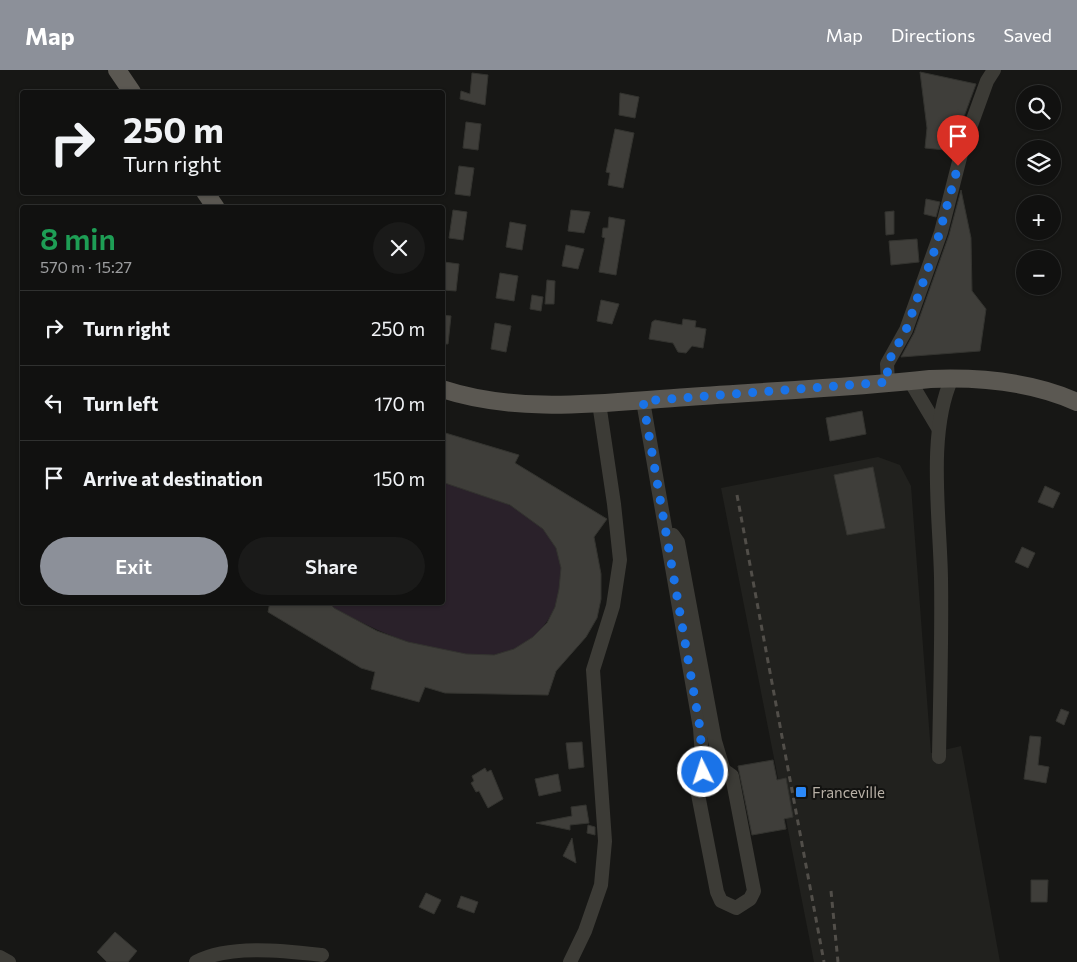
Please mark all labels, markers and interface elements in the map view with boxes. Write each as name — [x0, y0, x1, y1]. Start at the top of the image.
text: Map — [25, 21, 75, 50]
text: Map — [826, 24, 863, 46]
text: Directions — [891, 24, 975, 46]
text: Saved — [1003, 24, 1052, 46]
map controls — [1016, 85, 1061, 295]
button: search — [1016, 85, 1061, 130]
text: 250 m — [123, 107, 224, 150]
icon: right — [40, 110, 105, 175]
pin — [937, 115, 979, 166]
icon: arrive — [944, 122, 972, 150]
button: layers — [1016, 140, 1061, 185]
text: Turn right — [123, 150, 221, 177]
button: + — [1016, 195, 1061, 240]
text: 8 min — [40, 219, 116, 256]
button: close — [373, 222, 425, 274]
button: − — [1016, 250, 1061, 295]
text: 570 m · 15:27 — [40, 257, 132, 276]
icon: right — [40, 314, 68, 342]
text: Turn right — [83, 317, 170, 340]
text: 250 m — [371, 317, 425, 340]
icon: left — [40, 389, 68, 417]
text: Turn left — [83, 392, 158, 415]
text: 170 m — [374, 392, 425, 415]
icon: arrive — [40, 464, 68, 492]
text: Arrive at destination — [83, 467, 263, 490]
text: 150 m — [373, 467, 425, 490]
button: Exit — [40, 537, 228, 595]
button: Share — [238, 537, 425, 595]
position arrow — [676, 745, 728, 797]
place label: Franceville — [812, 783, 885, 801]
marker: Franceville — [794, 785, 808, 799]

